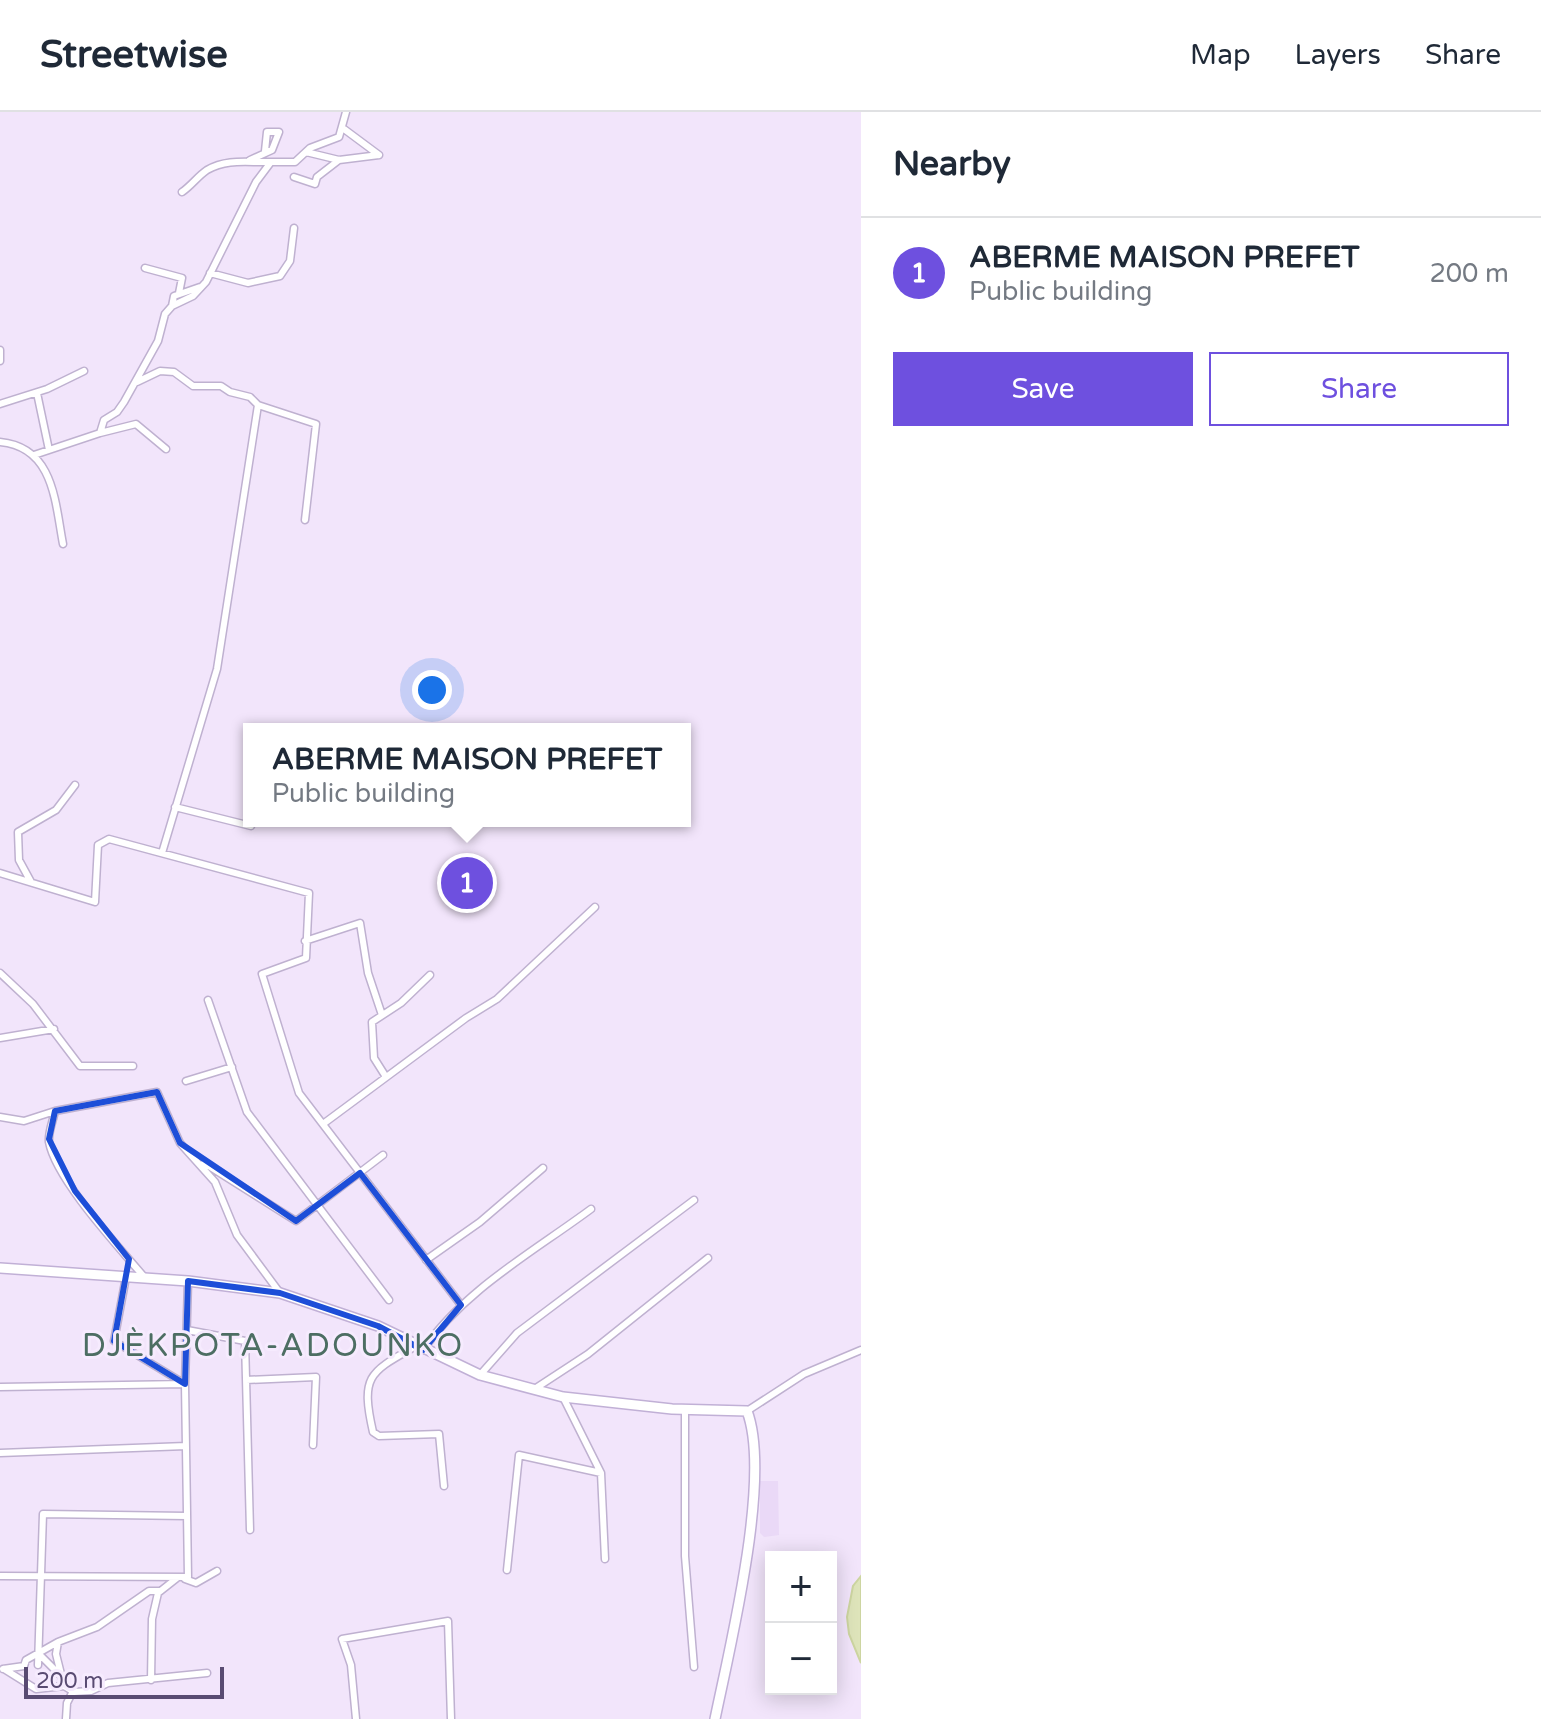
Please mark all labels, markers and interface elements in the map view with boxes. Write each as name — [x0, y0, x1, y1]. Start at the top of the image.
text: Streetwise — [40, 32, 228, 78]
text: Map — [1190, 38, 1251, 72]
text: Layers — [1295, 38, 1381, 72]
text: Share — [1425, 38, 1501, 72]
text: Nearby — [893, 144, 1011, 185]
text: ABERME MAISON PREFET — [969, 239, 1360, 276]
text: 1 — [911, 258, 927, 289]
text: 200 m — [1429, 258, 1509, 289]
text: Public building — [969, 276, 1152, 307]
button: Save — [893, 352, 1193, 426]
button: Share — [1209, 352, 1509, 426]
your location — [412, 670, 452, 710]
popup — [243, 723, 691, 827]
text: ABERME MAISON PREFET — [272, 741, 662, 778]
text: Public building — [272, 778, 455, 809]
pin: 1 — [441, 853, 493, 913]
district label: DJÈKPOTA-ADOUNKO — [82, 1327, 464, 1365]
map controls — [765, 1551, 837, 1695]
button: + — [765, 1551, 837, 1623]
button: − — [765, 1623, 837, 1695]
scale bar — [24, 1663, 224, 1699]
text: 200 m — [36, 1668, 103, 1694]

